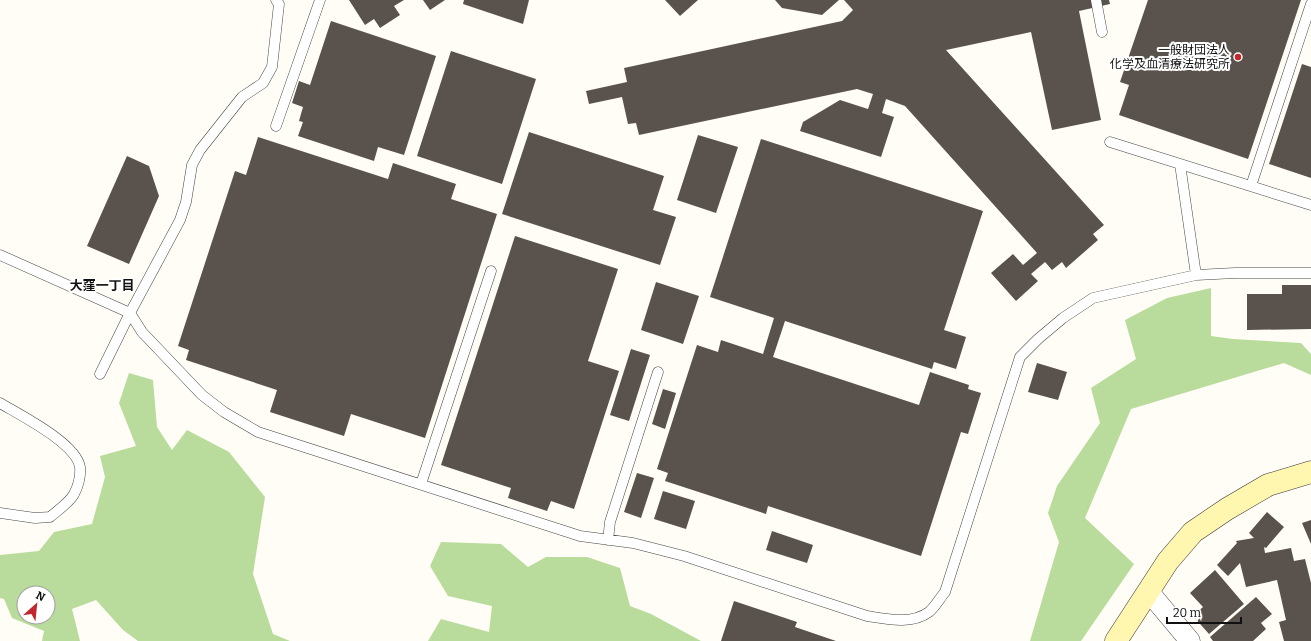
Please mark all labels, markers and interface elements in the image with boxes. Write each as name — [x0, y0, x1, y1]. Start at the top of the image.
place label: 一般財団法人 化学及血清療法研究所 — [1110, 43, 1230, 71]
marker: 一般財団法人 化学及血清療法研究所 — [1233, 52, 1243, 62]
district label: 大窪一丁目 — [69, 278, 135, 293]
north arrow — [16, 585, 56, 625]
text: N — [34, 589, 47, 604]
scale bar — [1167, 599, 1241, 625]
text: 20 m — [1173, 606, 1202, 620]

